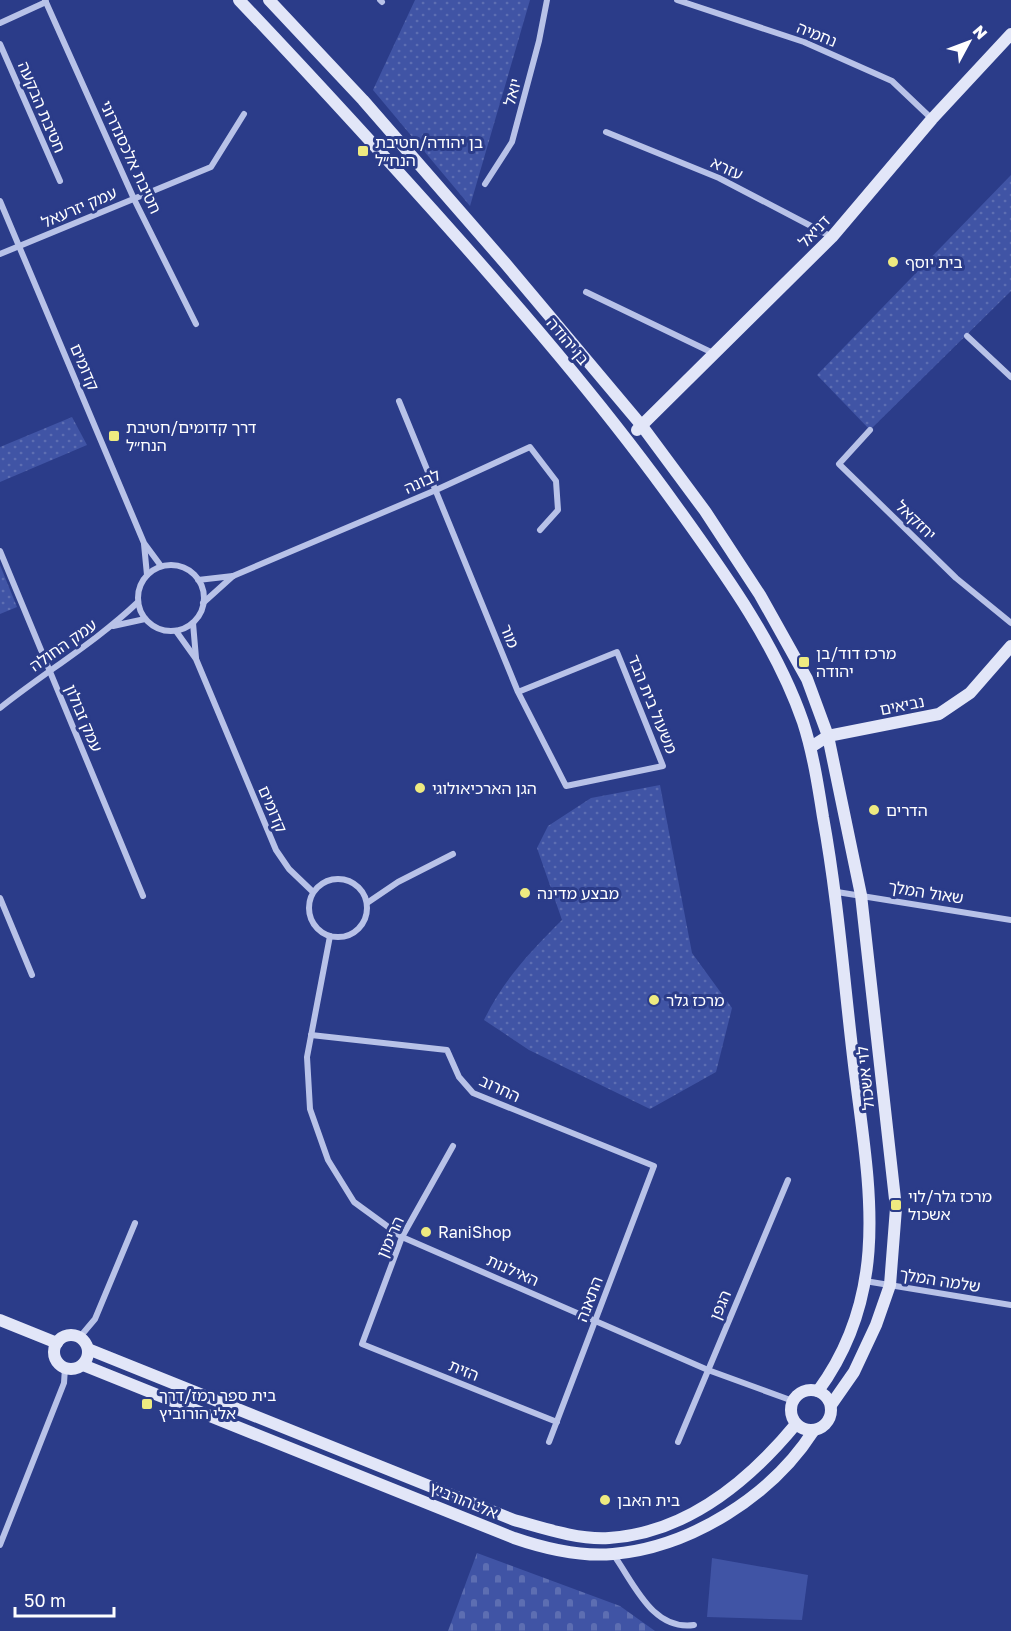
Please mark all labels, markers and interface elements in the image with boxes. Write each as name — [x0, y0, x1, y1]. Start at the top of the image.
north arrow — [939, 12, 999, 72]
street label: נחמיה — [794, 17, 840, 51]
text: N — [969, 21, 992, 43]
street label: חטיבת הבקעה — [14, 58, 70, 156]
street label: יואל — [499, 76, 525, 108]
street label: חטיבת אלכסנדרוני — [96, 97, 166, 217]
place label: בן יהודה/חטיבת הנח״ל — [375, 132, 483, 170]
marker: בן יהודה/חטיבת הנח״ל — [356, 144, 370, 158]
street label: עזרא — [708, 152, 746, 184]
street label: עמק יזרעאל — [38, 182, 120, 232]
street label: דניאל — [794, 210, 834, 251]
place label: בית יוסף — [905, 252, 963, 272]
marker: בית יוסף — [886, 255, 900, 269]
street label: בן יהודה — [542, 313, 594, 369]
street label: קדומים — [66, 340, 104, 394]
place label: דרך קדומים/חטיבת הנח״ל — [126, 417, 257, 455]
marker: דרך קדומים/חטיבת הנח״ל — [107, 429, 121, 443]
street label: לבונה — [401, 464, 443, 498]
street label: יחזקאל — [891, 496, 941, 544]
street label: עמק החולה — [25, 614, 101, 676]
street label: מור — [496, 621, 524, 651]
place label: מרכז דוד/בן יהודה — [816, 643, 896, 681]
street label: משעול בית הבד — [624, 652, 682, 756]
marker: מרכז דוד/בן יהודה — [797, 655, 811, 669]
street label: עמק זבולון — [61, 681, 107, 755]
street label: נביאים — [878, 691, 926, 719]
place label: הגן הארכיאולוגי — [432, 778, 537, 798]
marker: הגן הארכיאולוגי — [413, 781, 427, 795]
street label: קדומים — [254, 782, 292, 836]
place label: הדרים — [886, 800, 928, 820]
marker: הדרים — [867, 803, 881, 817]
street label: שאול המלך — [887, 876, 965, 908]
place label: מבצע מדינה — [537, 883, 619, 903]
marker: מבצע מדינה — [518, 886, 532, 900]
place label: מרכז גלר — [666, 990, 725, 1010]
marker: מרכז גלר — [647, 993, 661, 1007]
street label: לוי אשכול — [852, 1045, 878, 1111]
street label: החרוב — [476, 1070, 524, 1106]
place label: מרכז גלר/לוי אשכול — [908, 1186, 992, 1224]
marker: מרכז גלר/לוי אשכול — [889, 1198, 903, 1212]
street label: הרימון — [372, 1213, 408, 1261]
place label: RaniShop — [438, 1222, 512, 1242]
marker: RaniShop — [419, 1225, 433, 1239]
street label: האילנות — [484, 1250, 542, 1290]
street label: שלמה המלך — [898, 1264, 982, 1296]
street label: התאנה — [571, 1273, 607, 1325]
street label: הגפן — [705, 1287, 735, 1323]
street label: הזית — [446, 1355, 482, 1385]
place label: בית ספר רמז/דרך אלי הורוביץ — [159, 1385, 276, 1423]
marker: בית ספר רמז/דרך אלי הורוביץ — [140, 1397, 154, 1411]
street label: אלי הורביץ — [427, 1477, 501, 1523]
place label: בית האבן — [617, 1490, 680, 1510]
marker: בית האבן — [598, 1493, 612, 1507]
scale bar — [15, 1580, 114, 1618]
text: 50 m — [24, 1589, 66, 1611]

